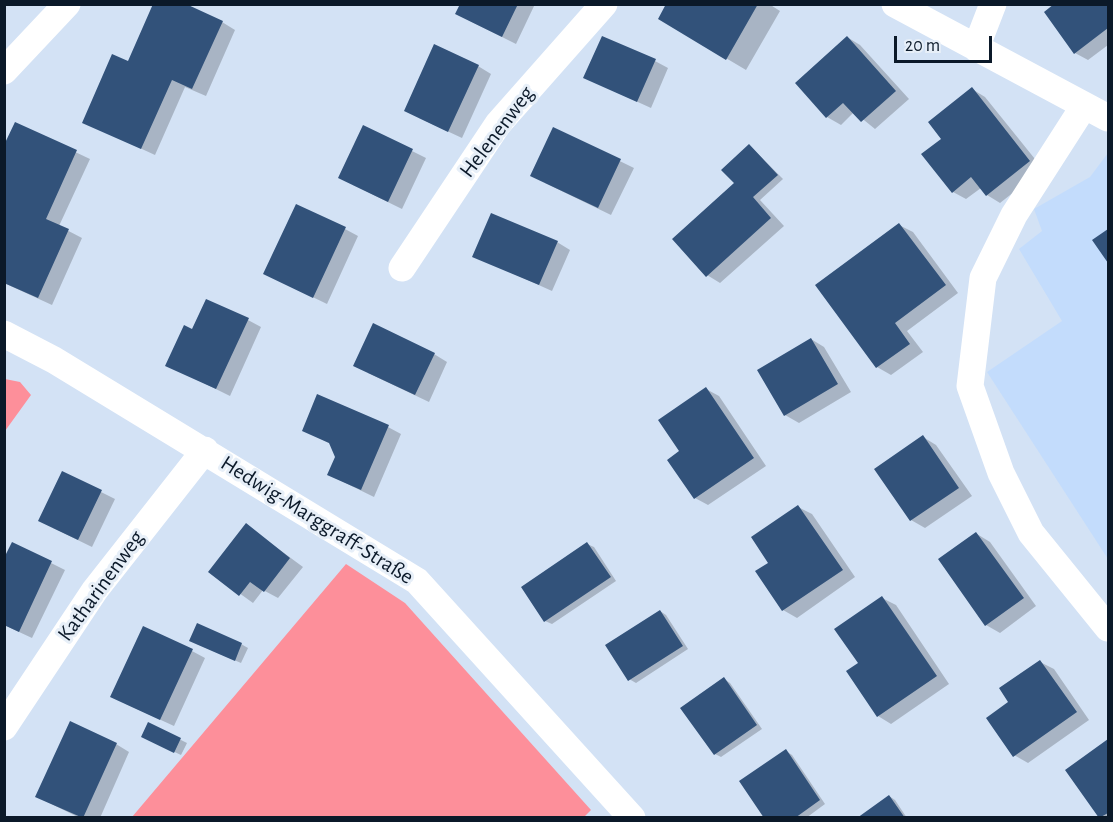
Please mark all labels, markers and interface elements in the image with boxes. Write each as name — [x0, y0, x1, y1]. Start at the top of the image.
scale bar — [897, 24, 994, 62]
text: 20 m — [905, 37, 940, 55]
street label: Helenenweg — [454, 81, 540, 183]
street label: Hedwig-Marggraff-Straße — [216, 450, 418, 590]
street label: Katharinenweg — [52, 525, 150, 647]

